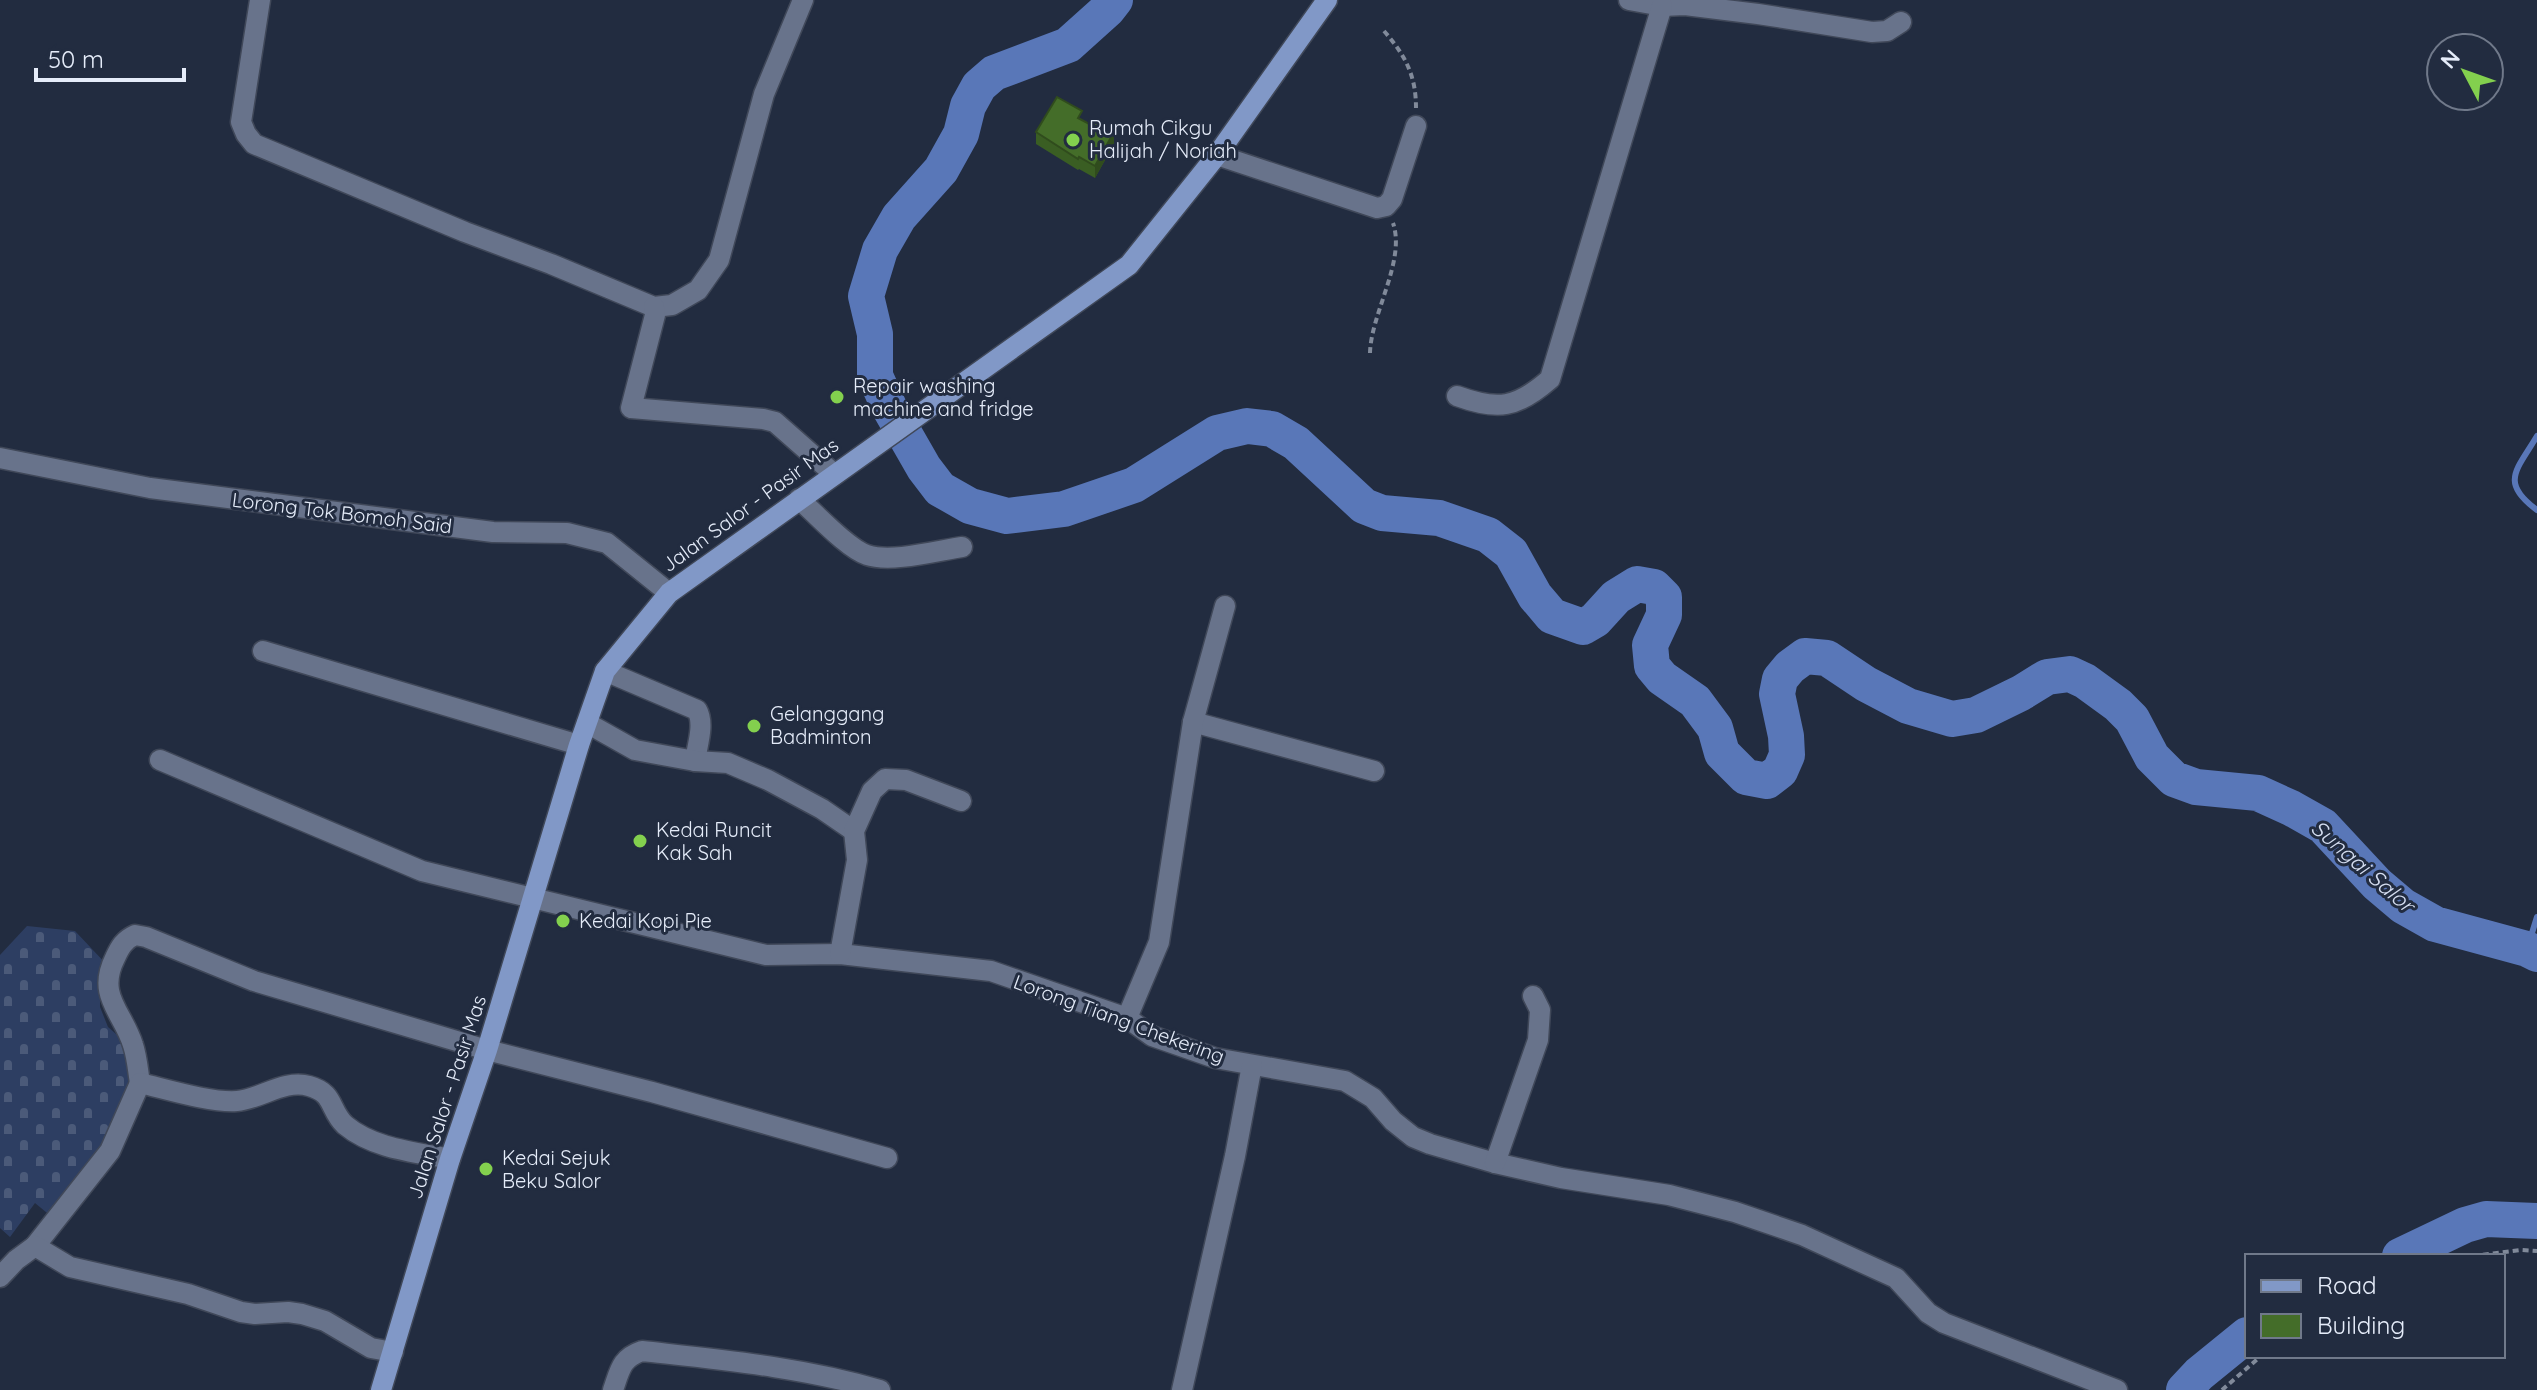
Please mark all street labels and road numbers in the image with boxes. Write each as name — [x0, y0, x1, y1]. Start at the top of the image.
street label: Jalan Salor - Pasir Mas — [656, 432, 843, 577]
street label: Lorong Tok Bomoh Said — [231, 487, 453, 538]
street label: Lorong Tiang Chekering — [1010, 969, 1228, 1068]
street label: Jalan Salor - Pasir Mas — [402, 992, 491, 1202]

